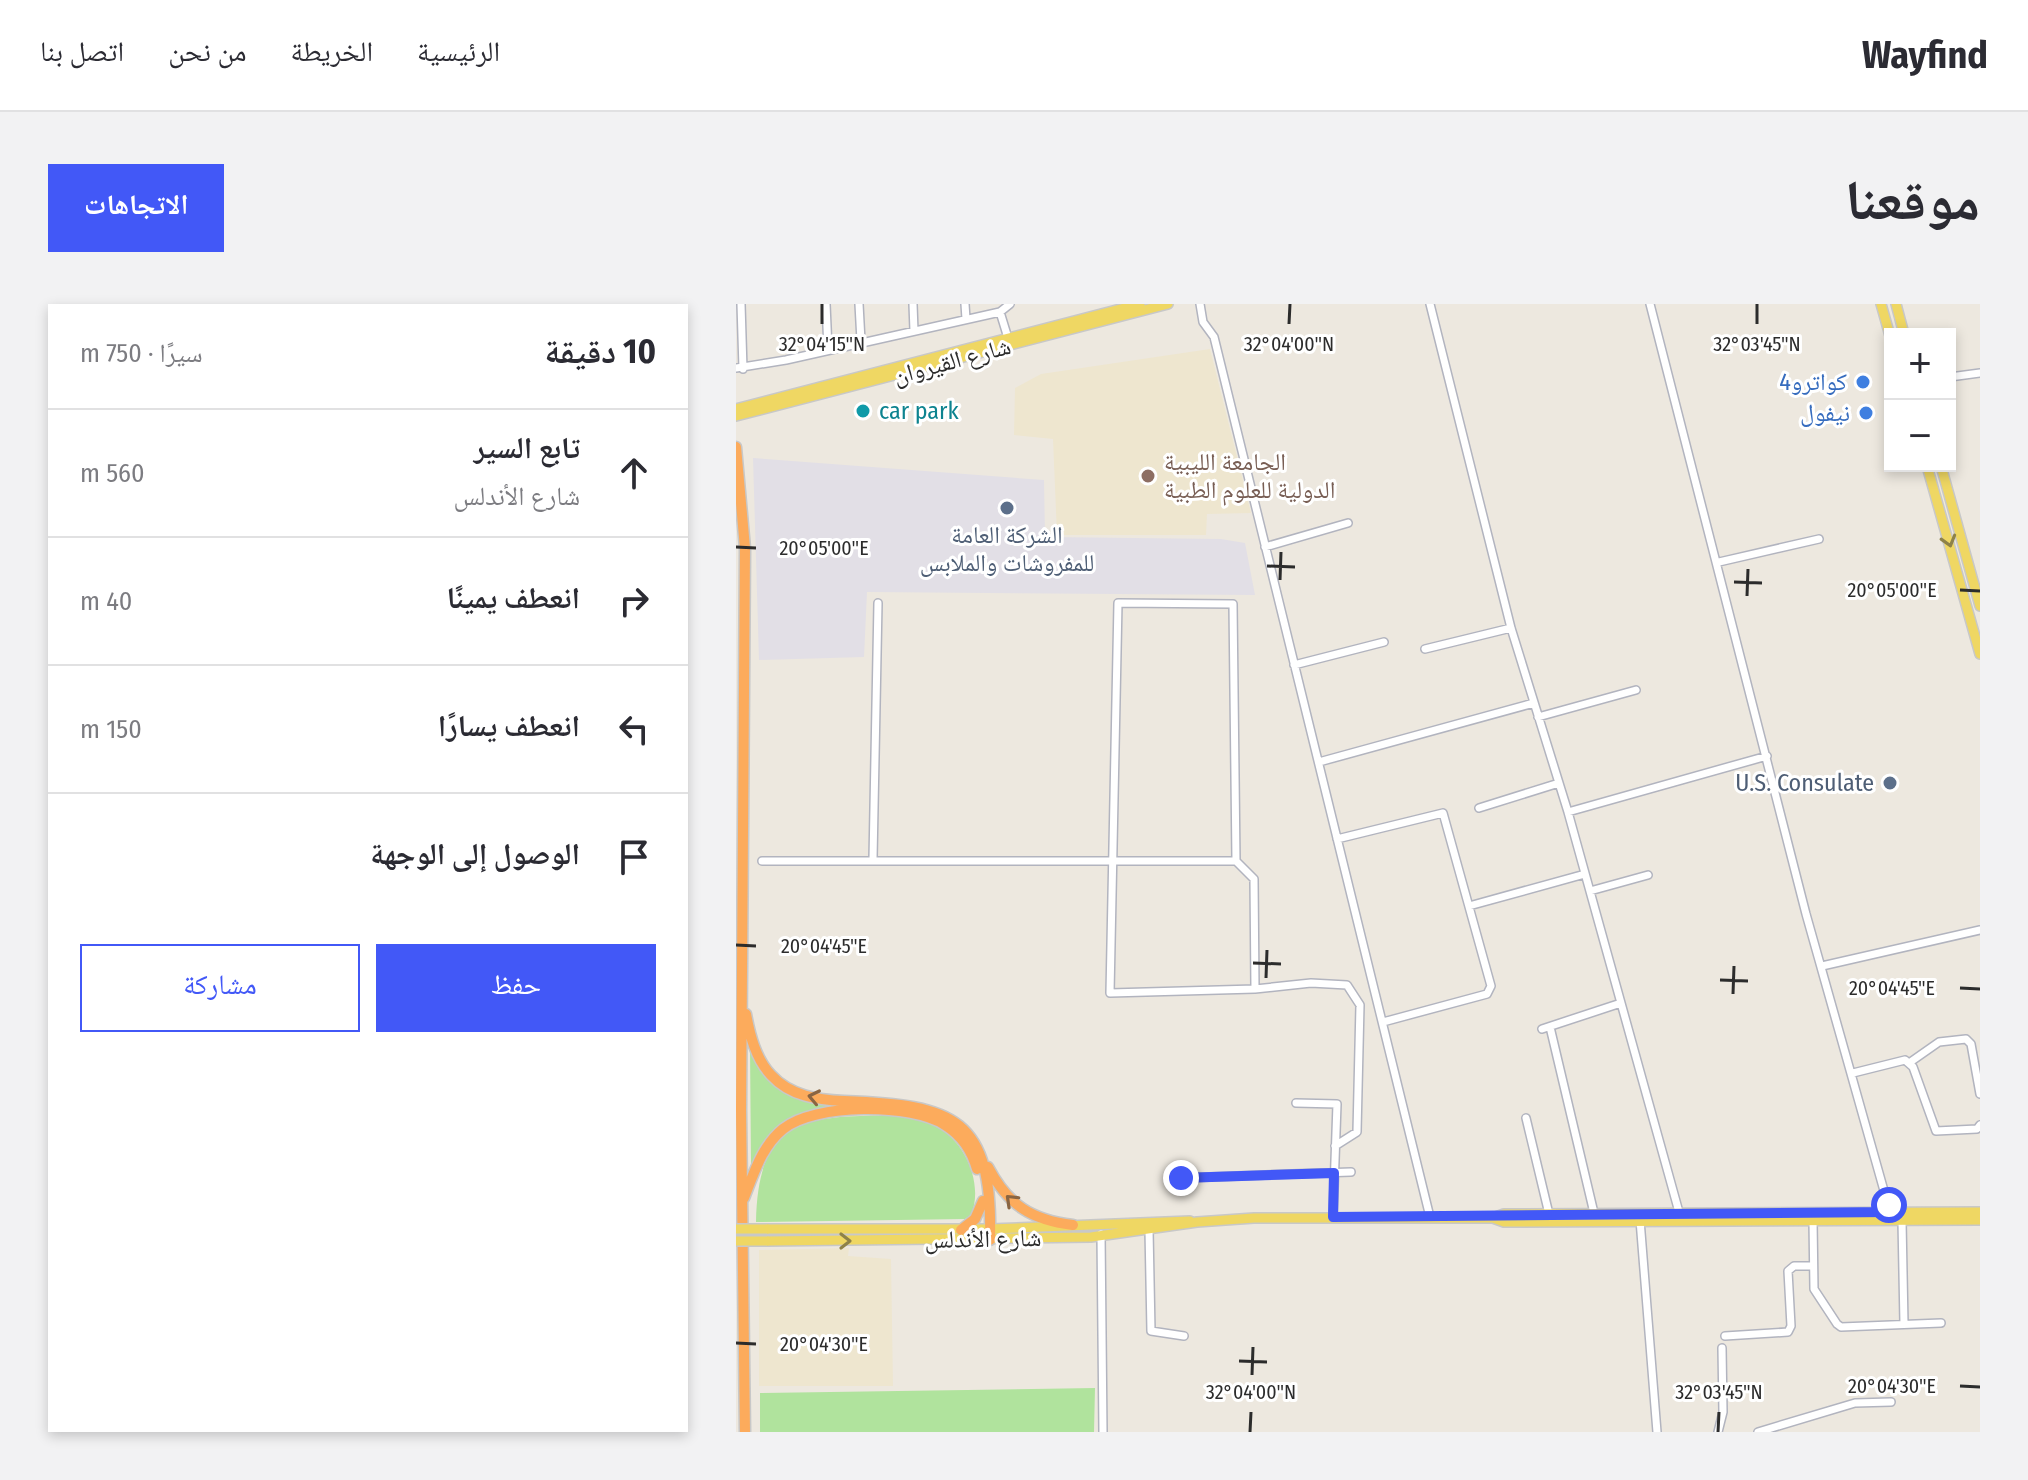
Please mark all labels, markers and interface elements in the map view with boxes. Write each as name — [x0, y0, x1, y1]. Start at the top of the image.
text: Wayfind — [1862, 32, 1988, 78]
text: اتصل بنا — [40, 35, 124, 68]
text: من نحن — [168, 35, 247, 68]
text: الخريطة — [291, 35, 373, 68]
text: الرئيسية — [417, 35, 500, 68]
button: الاتجاهات — [48, 164, 224, 252]
text: موقعنا — [1845, 168, 1980, 235]
map controls — [1884, 328, 1956, 472]
button: + — [1884, 328, 1956, 400]
text: 10 دقيقة — [545, 331, 656, 372]
text: 32°04'15"N — [779, 332, 865, 356]
street label: شارع القيروان — [890, 332, 1014, 391]
text: 32°04'00"N — [1244, 332, 1334, 356]
text: 32°03'45"N — [1713, 332, 1801, 356]
text: سيرًا · 750 m — [80, 338, 203, 369]
place label: كواترو4 — [1779, 368, 1847, 396]
marker: كواترو4 — [1854, 373, 1872, 391]
place label: car park — [879, 397, 959, 425]
place label: نيفول — [1800, 399, 1850, 427]
button: − — [1884, 400, 1956, 472]
marker: car park — [854, 402, 872, 420]
marker: نيفول — [1857, 404, 1875, 422]
text: تابع السير — [474, 430, 580, 466]
place label: الجامعة الليبية الدولية للعلوم الطبية — [1164, 448, 1335, 506]
icon: ahead — [612, 451, 656, 495]
text: 560 m — [80, 458, 145, 489]
marker: الجامعة الليبية الدولية للعلوم الطبية — [1139, 467, 1157, 485]
text: شارع الأندلس — [453, 481, 580, 512]
marker: الشركة العامة للمفروشات والملابس — [998, 499, 1016, 517]
place label: الشركة العامة للمفروشات والملابس — [920, 521, 1094, 577]
one-way arrow — [1940, 533, 1956, 547]
text: 20°05'00"E — [779, 536, 869, 560]
text: 20°05'00"E — [1847, 578, 1937, 602]
icon: right — [612, 579, 656, 623]
text: انعطف يمينًا — [447, 580, 580, 616]
text: 40 m — [80, 586, 132, 617]
icon: left — [612, 707, 656, 751]
text: انعطف يسارًا — [438, 708, 580, 744]
text: 150 m — [80, 714, 142, 745]
place label: U.S. Consulate — [1735, 769, 1874, 797]
marker: U.S. Consulate — [1881, 774, 1899, 792]
icon: arrive — [612, 835, 656, 879]
text: الوصول إلى الوجهة — [370, 836, 580, 872]
text: 20°04'45"E — [781, 934, 867, 958]
button: مشاركة — [80, 944, 360, 1032]
button: حفظ — [376, 944, 656, 1032]
text: 20°04'45"E — [1849, 976, 1935, 1000]
one-way arrow — [807, 1089, 821, 1106]
route end — [1163, 1160, 1199, 1196]
route start — [1871, 1187, 1907, 1223]
one-way arrow — [1006, 1195, 1020, 1210]
street label: شارع الأندلس — [924, 1224, 1042, 1255]
one-way arrow — [839, 1232, 852, 1250]
text: 20°04'30"E — [780, 1332, 868, 1356]
text: 20°04'30"E — [1848, 1374, 1936, 1398]
text: 32°04'00"N — [1206, 1380, 1296, 1404]
text: 32°03'45"N — [1675, 1380, 1763, 1404]

